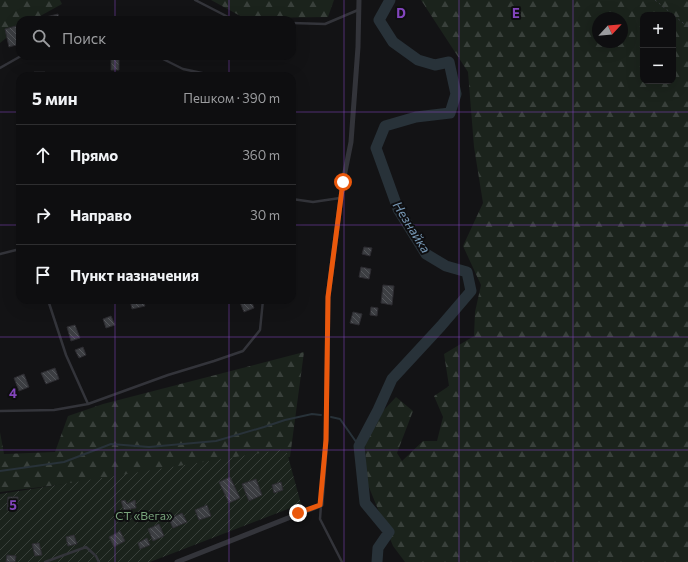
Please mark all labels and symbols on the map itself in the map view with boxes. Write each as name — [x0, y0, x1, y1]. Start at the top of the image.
text: D — [396, 5, 406, 21]
text: E — [512, 5, 520, 21]
north arrow — [592, 12, 628, 48]
route start — [334, 173, 352, 191]
water label: Незнайка — [390, 198, 434, 256]
text: 4 — [9, 385, 17, 401]
text: 5 — [9, 497, 17, 513]
route end — [289, 504, 307, 522]
park label: СТ «Вега» — [115, 508, 173, 522]

